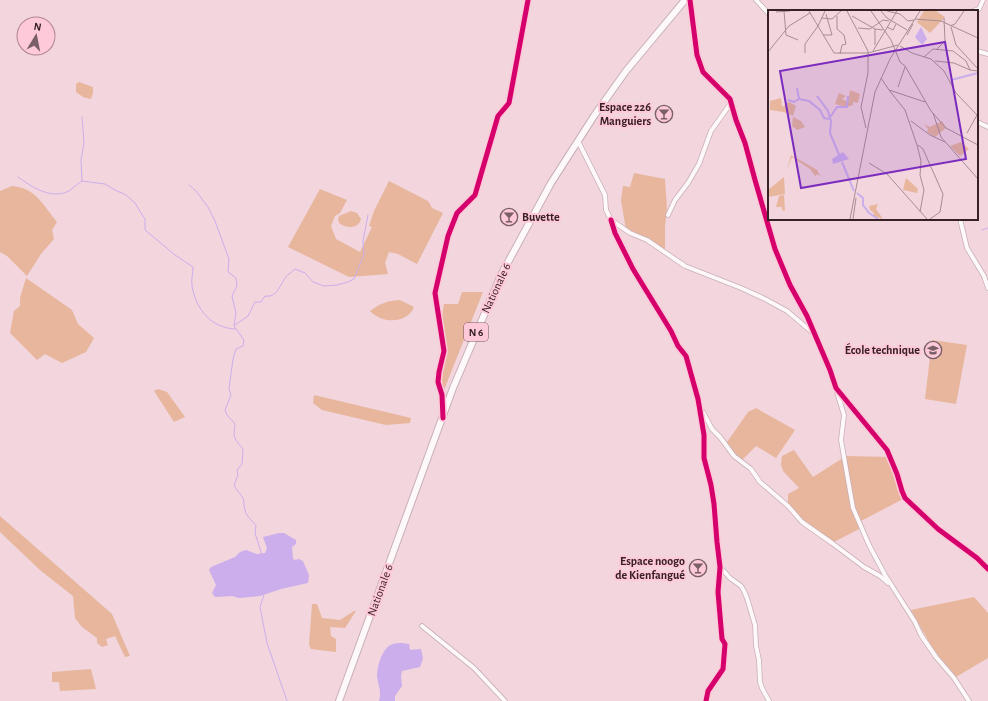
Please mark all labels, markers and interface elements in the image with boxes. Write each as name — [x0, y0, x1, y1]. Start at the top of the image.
inset map — [768, 10, 978, 220]
north arrow — [16, 16, 56, 56]
text: N — [33, 21, 42, 33]
place label: Espace 226 Manguiers — [599, 101, 651, 127]
bar icon: Espace 226 Manguiers — [654, 104, 674, 124]
bar icon: Buvette — [499, 207, 519, 227]
place label: Buvette — [522, 211, 560, 223]
street label: Nationale 6 — [479, 261, 513, 315]
road number: N 6 — [464, 323, 488, 341]
school or university icon: École technique — [923, 340, 943, 360]
place label: École technique — [845, 342, 920, 356]
place label: Espace noogo de Kienfangué — [615, 555, 685, 581]
bar icon: Espace noogo de Kienfangué — [688, 558, 708, 578]
street label: Nationale 6 — [365, 562, 395, 617]

